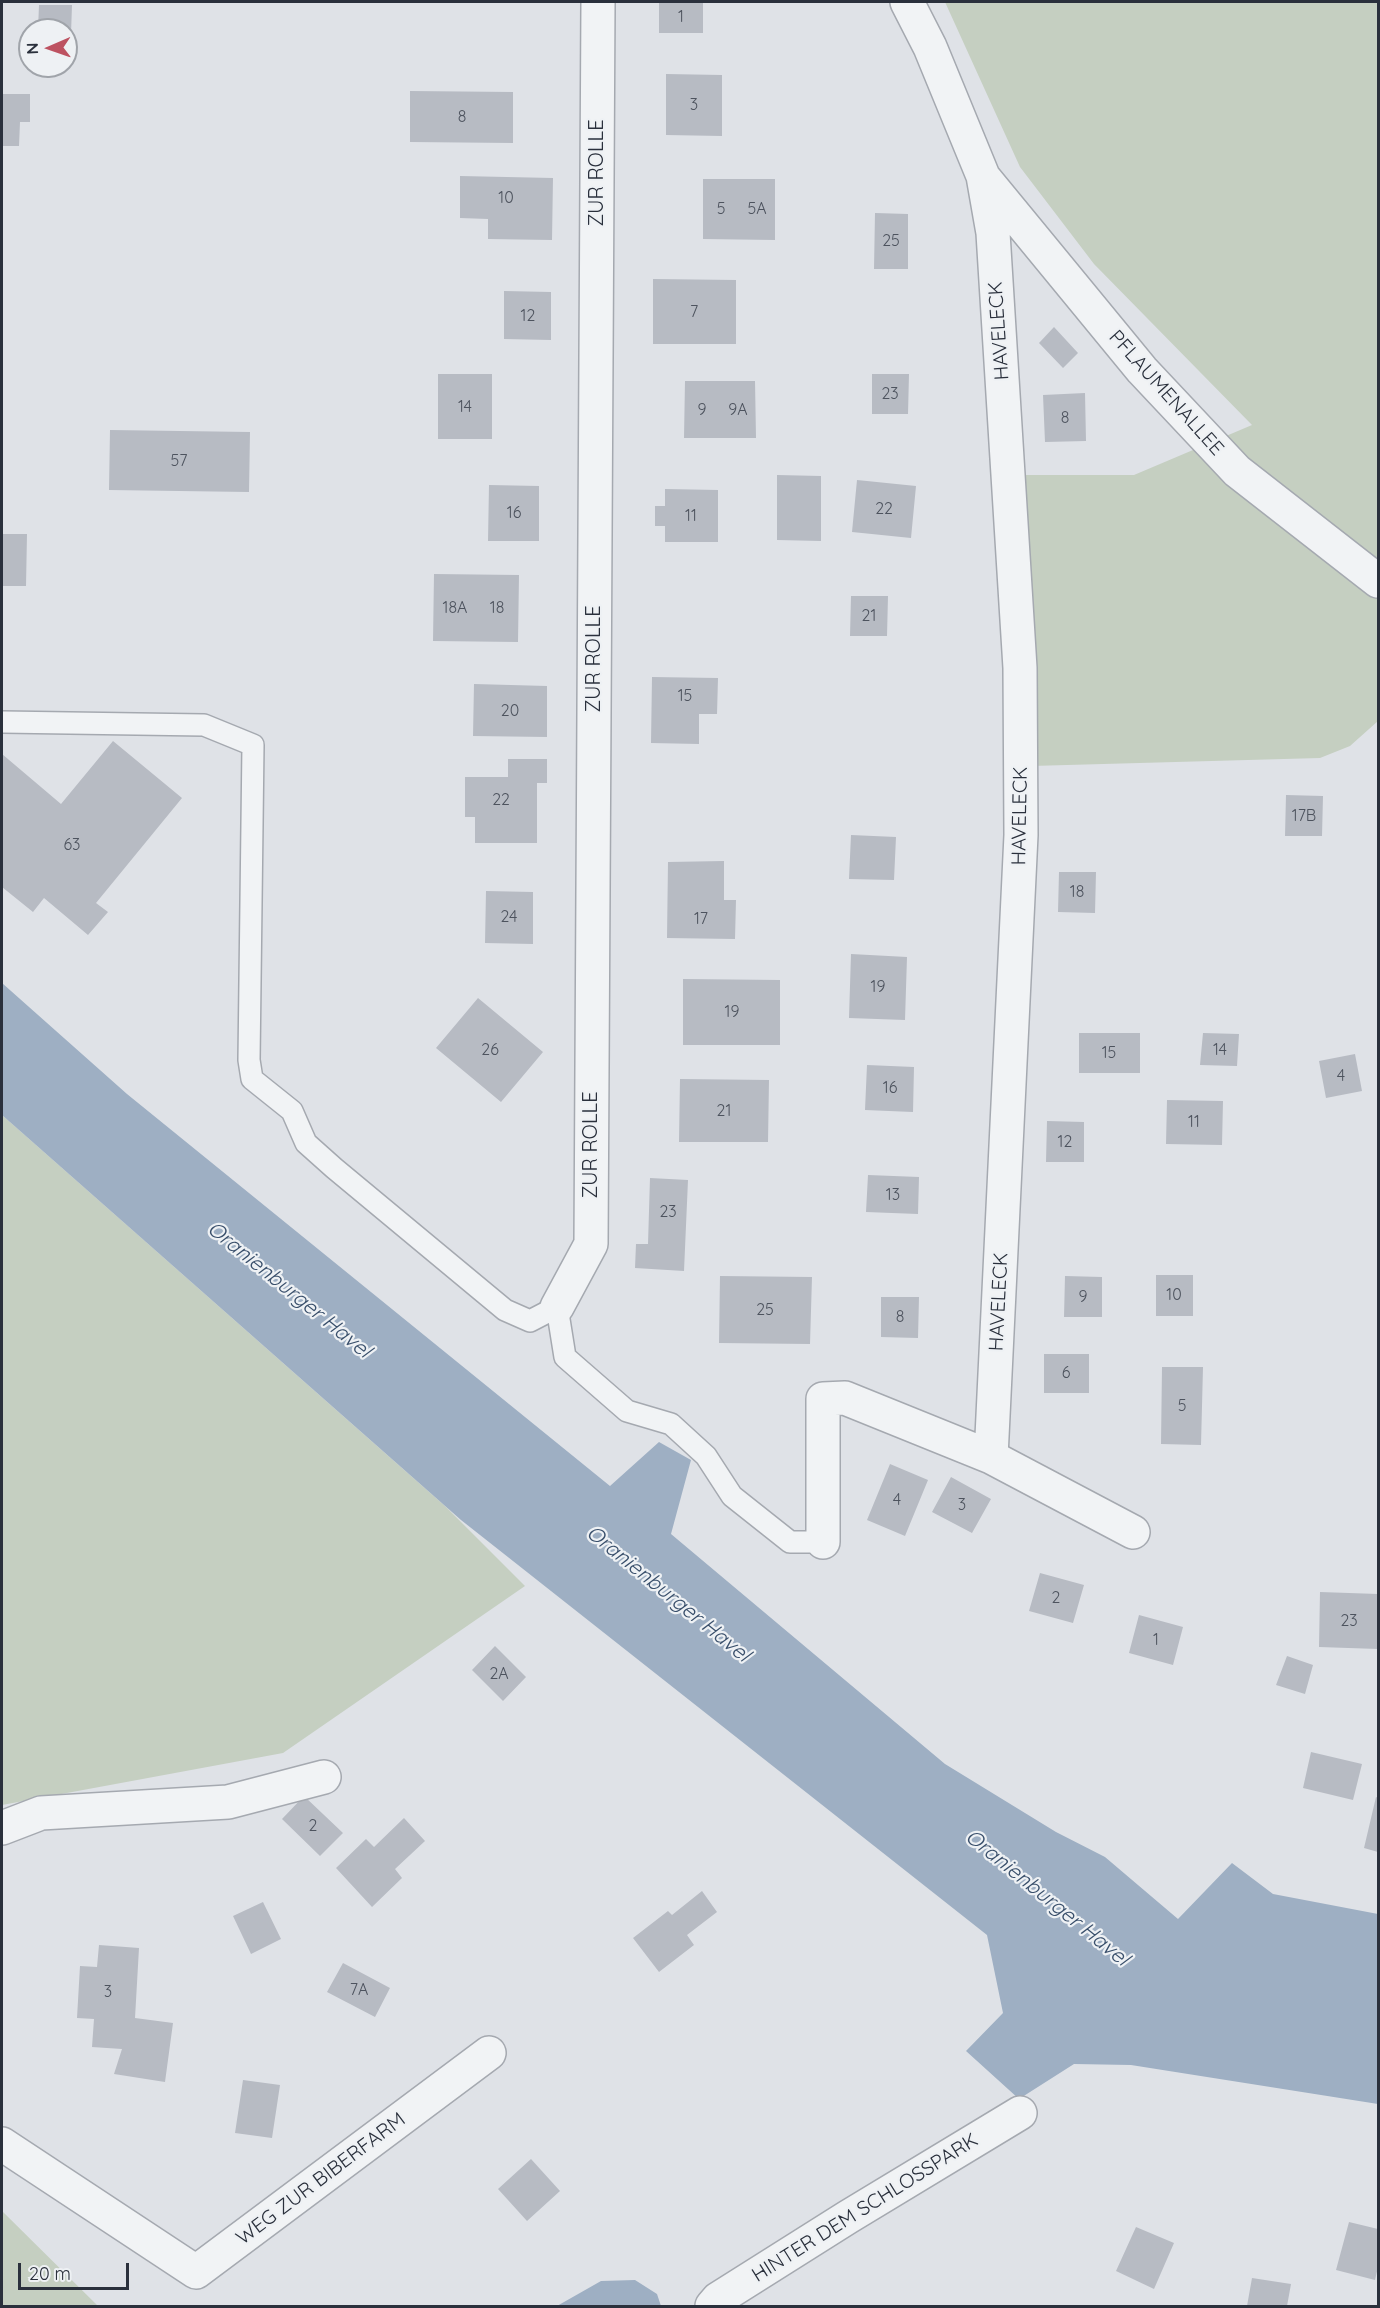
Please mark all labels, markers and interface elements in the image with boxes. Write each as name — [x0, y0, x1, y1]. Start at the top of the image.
house number: 1 — [678, 7, 684, 27]
north arrow — [18, 18, 78, 78]
text: N — [22, 42, 42, 55]
house number: 3 — [690, 95, 698, 115]
house number: 8 — [458, 107, 466, 127]
street label: ZUR ROLLE — [585, 119, 609, 227]
house number: 10 — [498, 188, 514, 208]
house number: 5 — [717, 199, 725, 219]
house number: 5A — [747, 199, 767, 219]
house number: 25 — [882, 231, 900, 251]
street label: HAVELECK — [984, 281, 1014, 381]
house number: 7 — [690, 302, 698, 322]
house number: 12 — [521, 306, 535, 326]
street label: PFLAUMENALLEE — [1103, 325, 1229, 461]
house number: 23 — [881, 384, 899, 404]
house number: 14 — [458, 397, 472, 417]
house number: 9 — [698, 400, 706, 420]
house number: 9A — [728, 400, 748, 420]
house number: 8 — [1061, 408, 1069, 428]
house number: 57 — [171, 451, 187, 471]
house number: 22 — [875, 499, 893, 519]
house number: 16 — [507, 503, 521, 523]
house number: 11 — [685, 506, 697, 526]
house number: 18A — [443, 598, 467, 618]
house number: 18 — [490, 598, 504, 618]
street label: ZUR ROLLE — [582, 605, 606, 713]
house number: 21 — [862, 606, 876, 626]
house number: 15 — [678, 686, 692, 706]
house number: 20 — [501, 701, 519, 721]
street label: HAVELECK — [1007, 766, 1033, 866]
house number: 22 — [492, 790, 510, 810]
house number: 17B — [1292, 806, 1316, 826]
house number: 63 — [64, 835, 80, 855]
house number: 18 — [1070, 882, 1084, 902]
house number: 24 — [500, 907, 518, 927]
house number: 17 — [694, 909, 708, 929]
house number: 19 — [871, 977, 885, 997]
house number: 19 — [725, 1002, 739, 1022]
house number: 26 — [481, 1040, 499, 1060]
house number: 14 — [1213, 1040, 1227, 1060]
house number: 15 — [1102, 1043, 1116, 1063]
house number: 4 — [1337, 1066, 1345, 1086]
house number: 16 — [883, 1078, 897, 1098]
street label: ZUR ROLLE — [579, 1091, 603, 1199]
house number: 21 — [717, 1101, 731, 1121]
house number: 11 — [1188, 1112, 1200, 1132]
house number: 12 — [1058, 1132, 1072, 1152]
house number: 13 — [886, 1185, 900, 1205]
house number: 23 — [659, 1202, 677, 1222]
water label: Oranienburger Havel — [202, 1216, 376, 1364]
street label: HAVELECK — [984, 1252, 1014, 1352]
house number: 10 — [1166, 1285, 1182, 1305]
house number: 9 — [1079, 1287, 1087, 1307]
house number: 25 — [756, 1300, 774, 1320]
house number: 8 — [896, 1307, 904, 1327]
house number: 6 — [1062, 1363, 1070, 1383]
house number: 5 — [1178, 1396, 1186, 1416]
house number: 4 — [893, 1490, 901, 1510]
house number: 3 — [958, 1495, 966, 1515]
water label: Oranienburger Havel — [581, 1520, 755, 1668]
house number: 2 — [1052, 1588, 1060, 1608]
house number: 23 — [1340, 1611, 1358, 1631]
house number: 1 — [1153, 1630, 1159, 1650]
house number: 2A — [489, 1664, 509, 1684]
house number: 2 — [309, 1816, 317, 1836]
water label: Oranienburger Havel — [960, 1824, 1134, 1972]
house number: 7A — [350, 1980, 368, 2000]
house number: 3 — [104, 1982, 112, 2002]
street label: WEG ZUR BIBERFARM — [232, 2108, 410, 2250]
street label: HINTER DEM SCHLOSSPARK — [748, 2128, 982, 2288]
scale bar — [21, 2251, 132, 2289]
text: 20 m — [29, 2262, 71, 2285]

